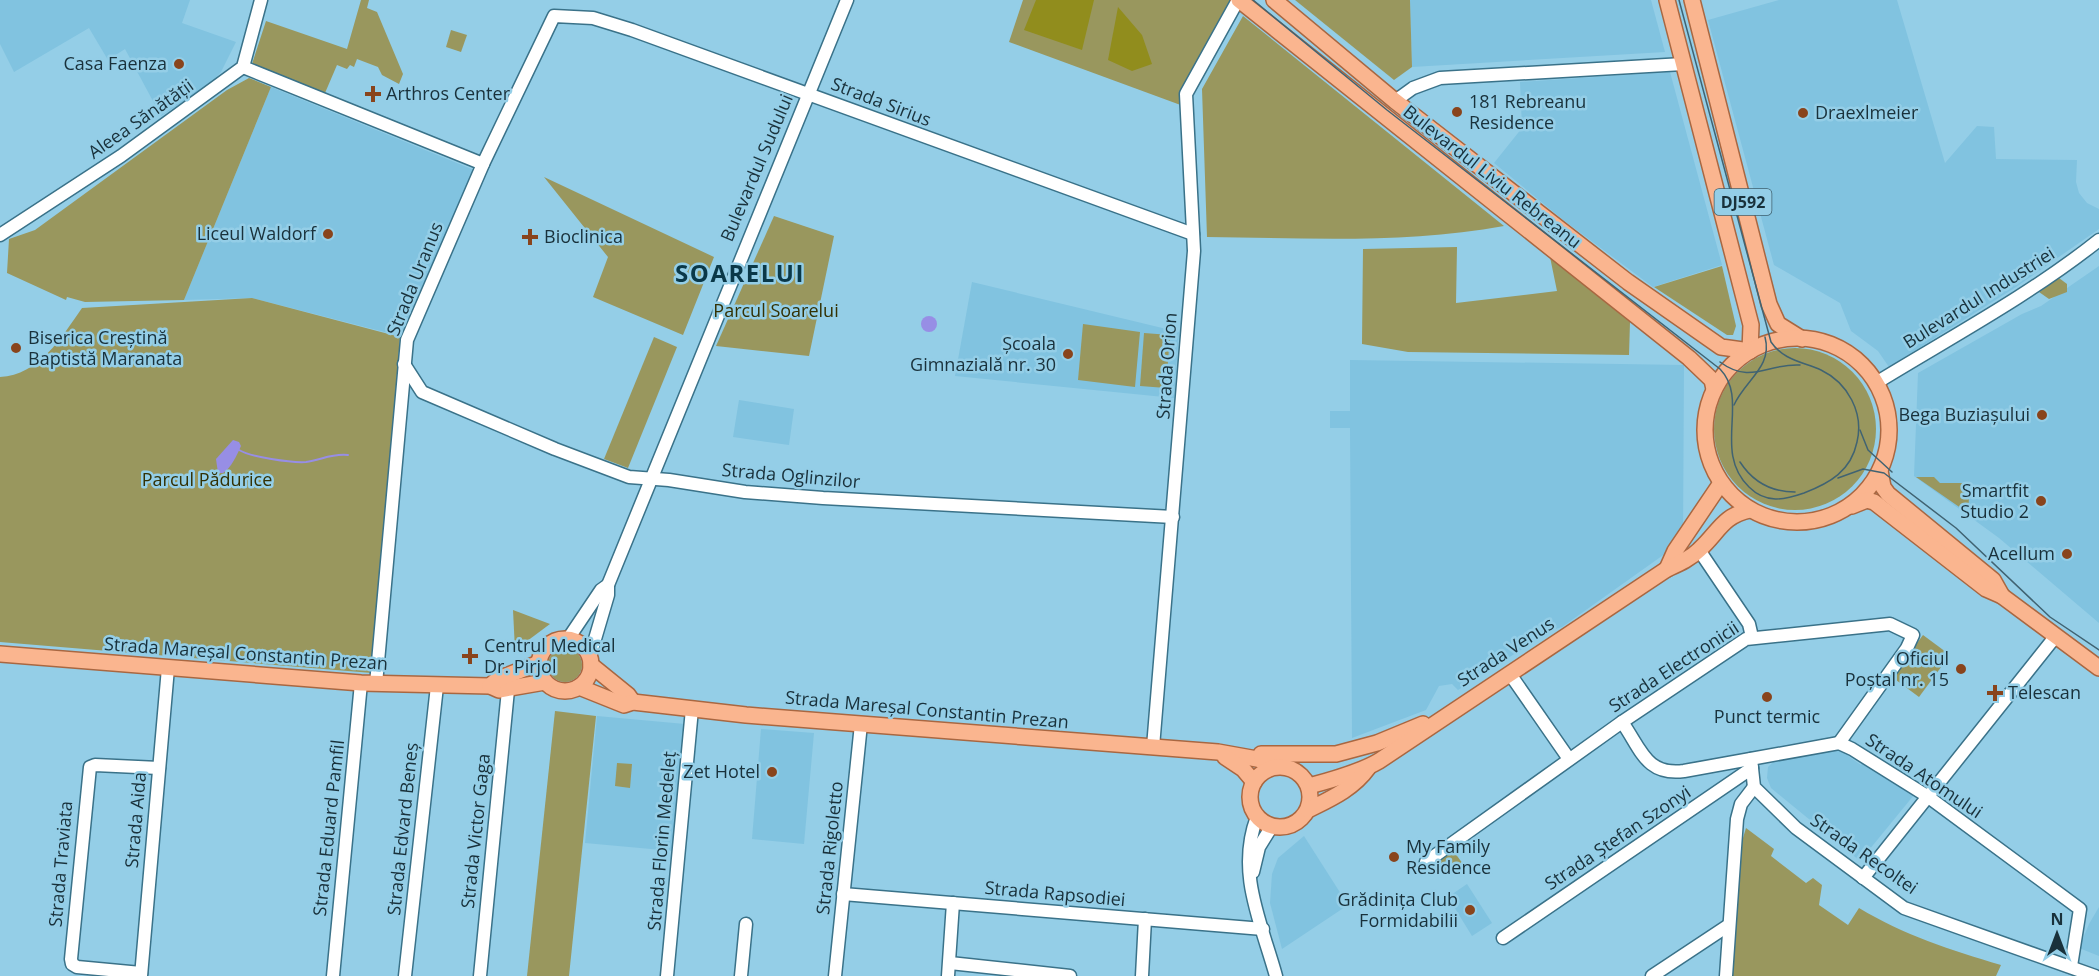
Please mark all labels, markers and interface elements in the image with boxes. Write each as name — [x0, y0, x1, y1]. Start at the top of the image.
place label: Casa Faenza — [64, 51, 167, 75]
marker: Casa Faenza — [172, 57, 186, 71]
street label: Strada Sirius — [828, 71, 935, 131]
street label: Aleea Sănătății — [83, 73, 198, 163]
place label: Arthros Center — [386, 81, 511, 105]
marker: Arthros Center — [364, 85, 382, 103]
place label: 181 Rebreanu Residence — [1469, 89, 1586, 134]
street label: Bulevardul Sudului — [714, 90, 798, 245]
street label: Bulevardul Liviu Rebreanu — [1399, 99, 1587, 253]
place label: Draexlmeier — [1815, 100, 1919, 124]
marker: 181 Rebreanu Residence — [1450, 105, 1464, 119]
marker: Draexlmeier — [1796, 106, 1810, 120]
road number: DJ592 — [1714, 189, 1772, 215]
street label: Strada Uranus — [380, 218, 448, 339]
place label: Liceul Waldorf — [197, 221, 317, 245]
place label: Bioclinica — [544, 224, 623, 248]
marker: Liceul Waldorf — [321, 227, 335, 241]
marker: Bioclinica — [521, 228, 539, 246]
street label: Bulevardul Industriei — [1898, 241, 2059, 354]
district label: SOARELUI — [675, 256, 805, 289]
park label: Parcul Soarelui — [713, 298, 839, 322]
street label: Strada Orion — [1150, 312, 1182, 420]
place label: Biserica Creștină Baptistă Maranata — [28, 325, 182, 370]
place label: Școala Gimnazială nr. 30 — [910, 331, 1056, 376]
marker: Biserica Creștină Baptistă Maranata — [9, 341, 23, 355]
marker: Școala Gimnazială nr. 30 — [1061, 347, 1075, 361]
place label: Bega Buziașului — [1898, 402, 2030, 426]
marker: Bega Buziașului — [2035, 408, 2049, 422]
street label: Strada Oglinzilor — [721, 457, 862, 493]
park label: Parcul Pădurice — [142, 467, 272, 491]
place label: Smartfit Studio 2 — [1960, 478, 2029, 523]
marker: Smartfit Studio 2 — [2034, 494, 2048, 508]
place label: Acellum — [1988, 541, 2055, 565]
marker: Acellum — [2060, 547, 2074, 561]
street label: Strada Venus — [1452, 611, 1558, 691]
street label: Strada Electronicii — [1604, 615, 1743, 717]
street label: Strada Mareșal Constantin Prezan — [103, 631, 389, 675]
place label: Centrul Medical Dr. Pirjol — [484, 633, 616, 678]
place label: Oficiul Poștal nr. 15 — [1845, 646, 1949, 691]
marker: Centrul Medical Dr. Pirjol — [461, 647, 479, 665]
marker: Oficiul Poștal nr. 15 — [1954, 662, 1968, 676]
place label: Telescan — [2008, 680, 2081, 704]
marker: Telescan — [1986, 684, 2004, 702]
street label: Strada Mareșal Constantin Prezan — [784, 685, 1070, 733]
marker: Punct termic — [1760, 690, 1774, 704]
place label: Punct termic — [1714, 704, 1821, 728]
street label: Strada Atomului — [1862, 727, 1988, 823]
street label: Strada Eduard Pamfil — [307, 739, 349, 917]
street label: Strada Edvard Beneș — [381, 741, 423, 917]
street label: Strada Florin Medeleț — [641, 750, 681, 932]
street label: Strada Victor Gaga — [455, 752, 495, 909]
place label: Zet Hotel — [683, 759, 760, 783]
marker: Zet Hotel — [765, 765, 779, 779]
street label: Strada Aida — [119, 771, 151, 869]
street label: Strada Ștefan Szonyi — [1540, 779, 1695, 895]
street label: Strada Rigoletto — [810, 780, 848, 916]
street label: Strada Traviata — [43, 800, 77, 928]
street label: Strada Recoltei — [1806, 807, 1923, 899]
place label: My Family Residence — [1406, 834, 1491, 879]
marker: My Family Residence — [1387, 850, 1401, 864]
street label: Strada Rapsodiei — [984, 875, 1126, 911]
place label: Grădinița Club Formidabilii — [1337, 887, 1458, 932]
marker: Grădinița Club Formidabilii — [1463, 903, 1477, 917]
north arrow — [2027, 904, 2087, 964]
text: N — [2050, 908, 2064, 930]

